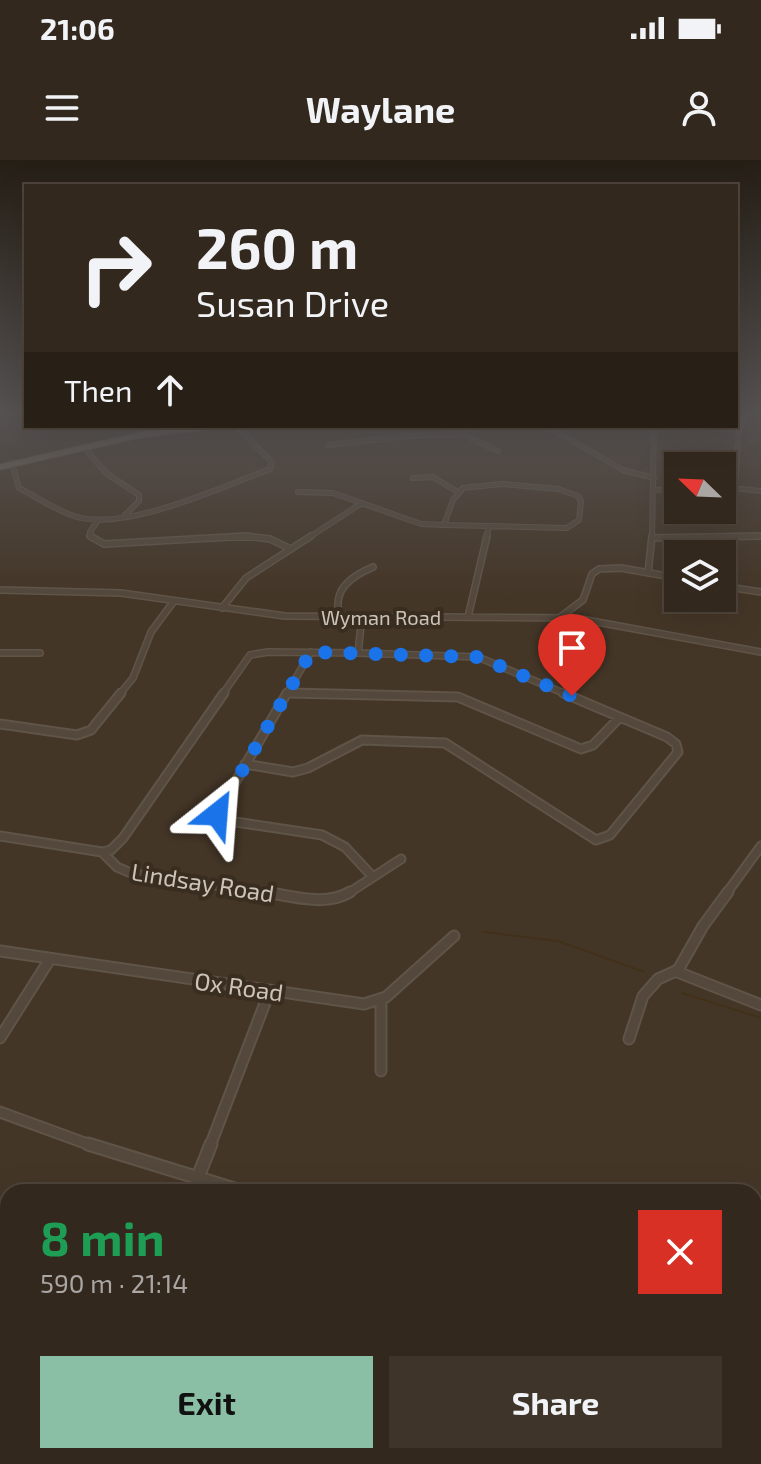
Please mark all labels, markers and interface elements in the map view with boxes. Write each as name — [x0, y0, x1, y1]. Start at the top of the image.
text: 21:06 — [40, 10, 115, 46]
icon: menu — [40, 86, 84, 130]
icon: person — [677, 86, 721, 130]
text: Waylane — [306, 87, 455, 130]
text: 260 m — [196, 213, 358, 280]
icon: right — [64, 216, 168, 320]
text: Susan Drive — [196, 281, 389, 324]
icon: ahead — [148, 368, 192, 412]
text: Then — [64, 372, 132, 408]
north arrow — [664, 452, 736, 524]
map controls — [664, 452, 736, 612]
button: layers — [664, 540, 736, 612]
street label: Wyman Road — [321, 605, 441, 629]
pin — [538, 614, 606, 696]
icon: arrive — [550, 626, 594, 670]
position arrow — [175, 772, 259, 856]
street label: Lindsay Road — [130, 856, 276, 908]
street label: Ox Road — [193, 965, 285, 1007]
text: 8 min — [40, 1208, 165, 1266]
button: close — [638, 1210, 722, 1294]
text: 590 m · 21:14 — [40, 1267, 188, 1298]
button: Exit — [40, 1356, 373, 1448]
button: Share — [389, 1356, 722, 1448]

